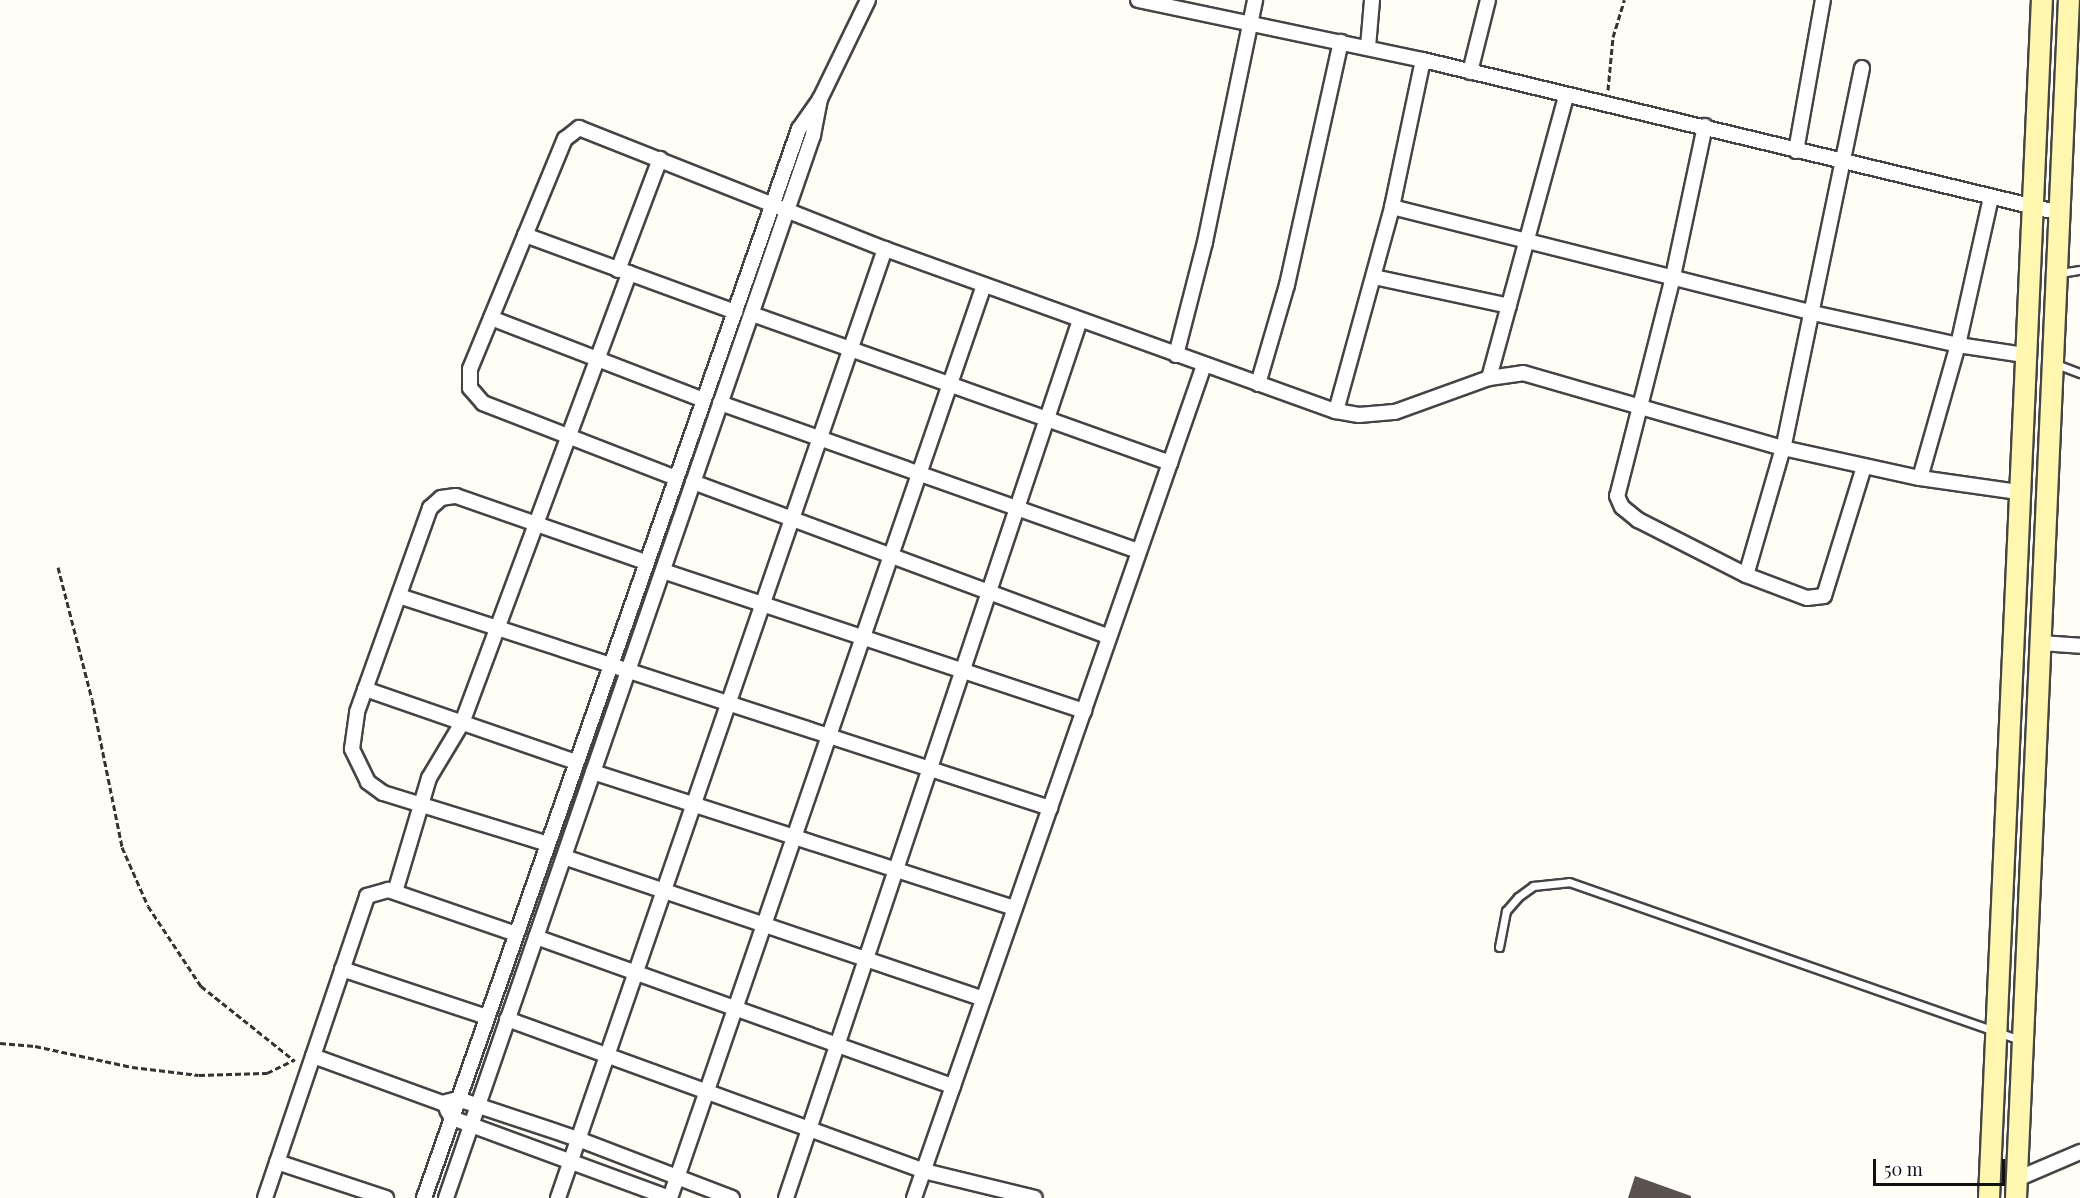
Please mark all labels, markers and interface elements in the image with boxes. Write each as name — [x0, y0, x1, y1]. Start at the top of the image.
scale bar — [1876, 1147, 2008, 1185]
text: 50 m — [1884, 1157, 1923, 1181]

